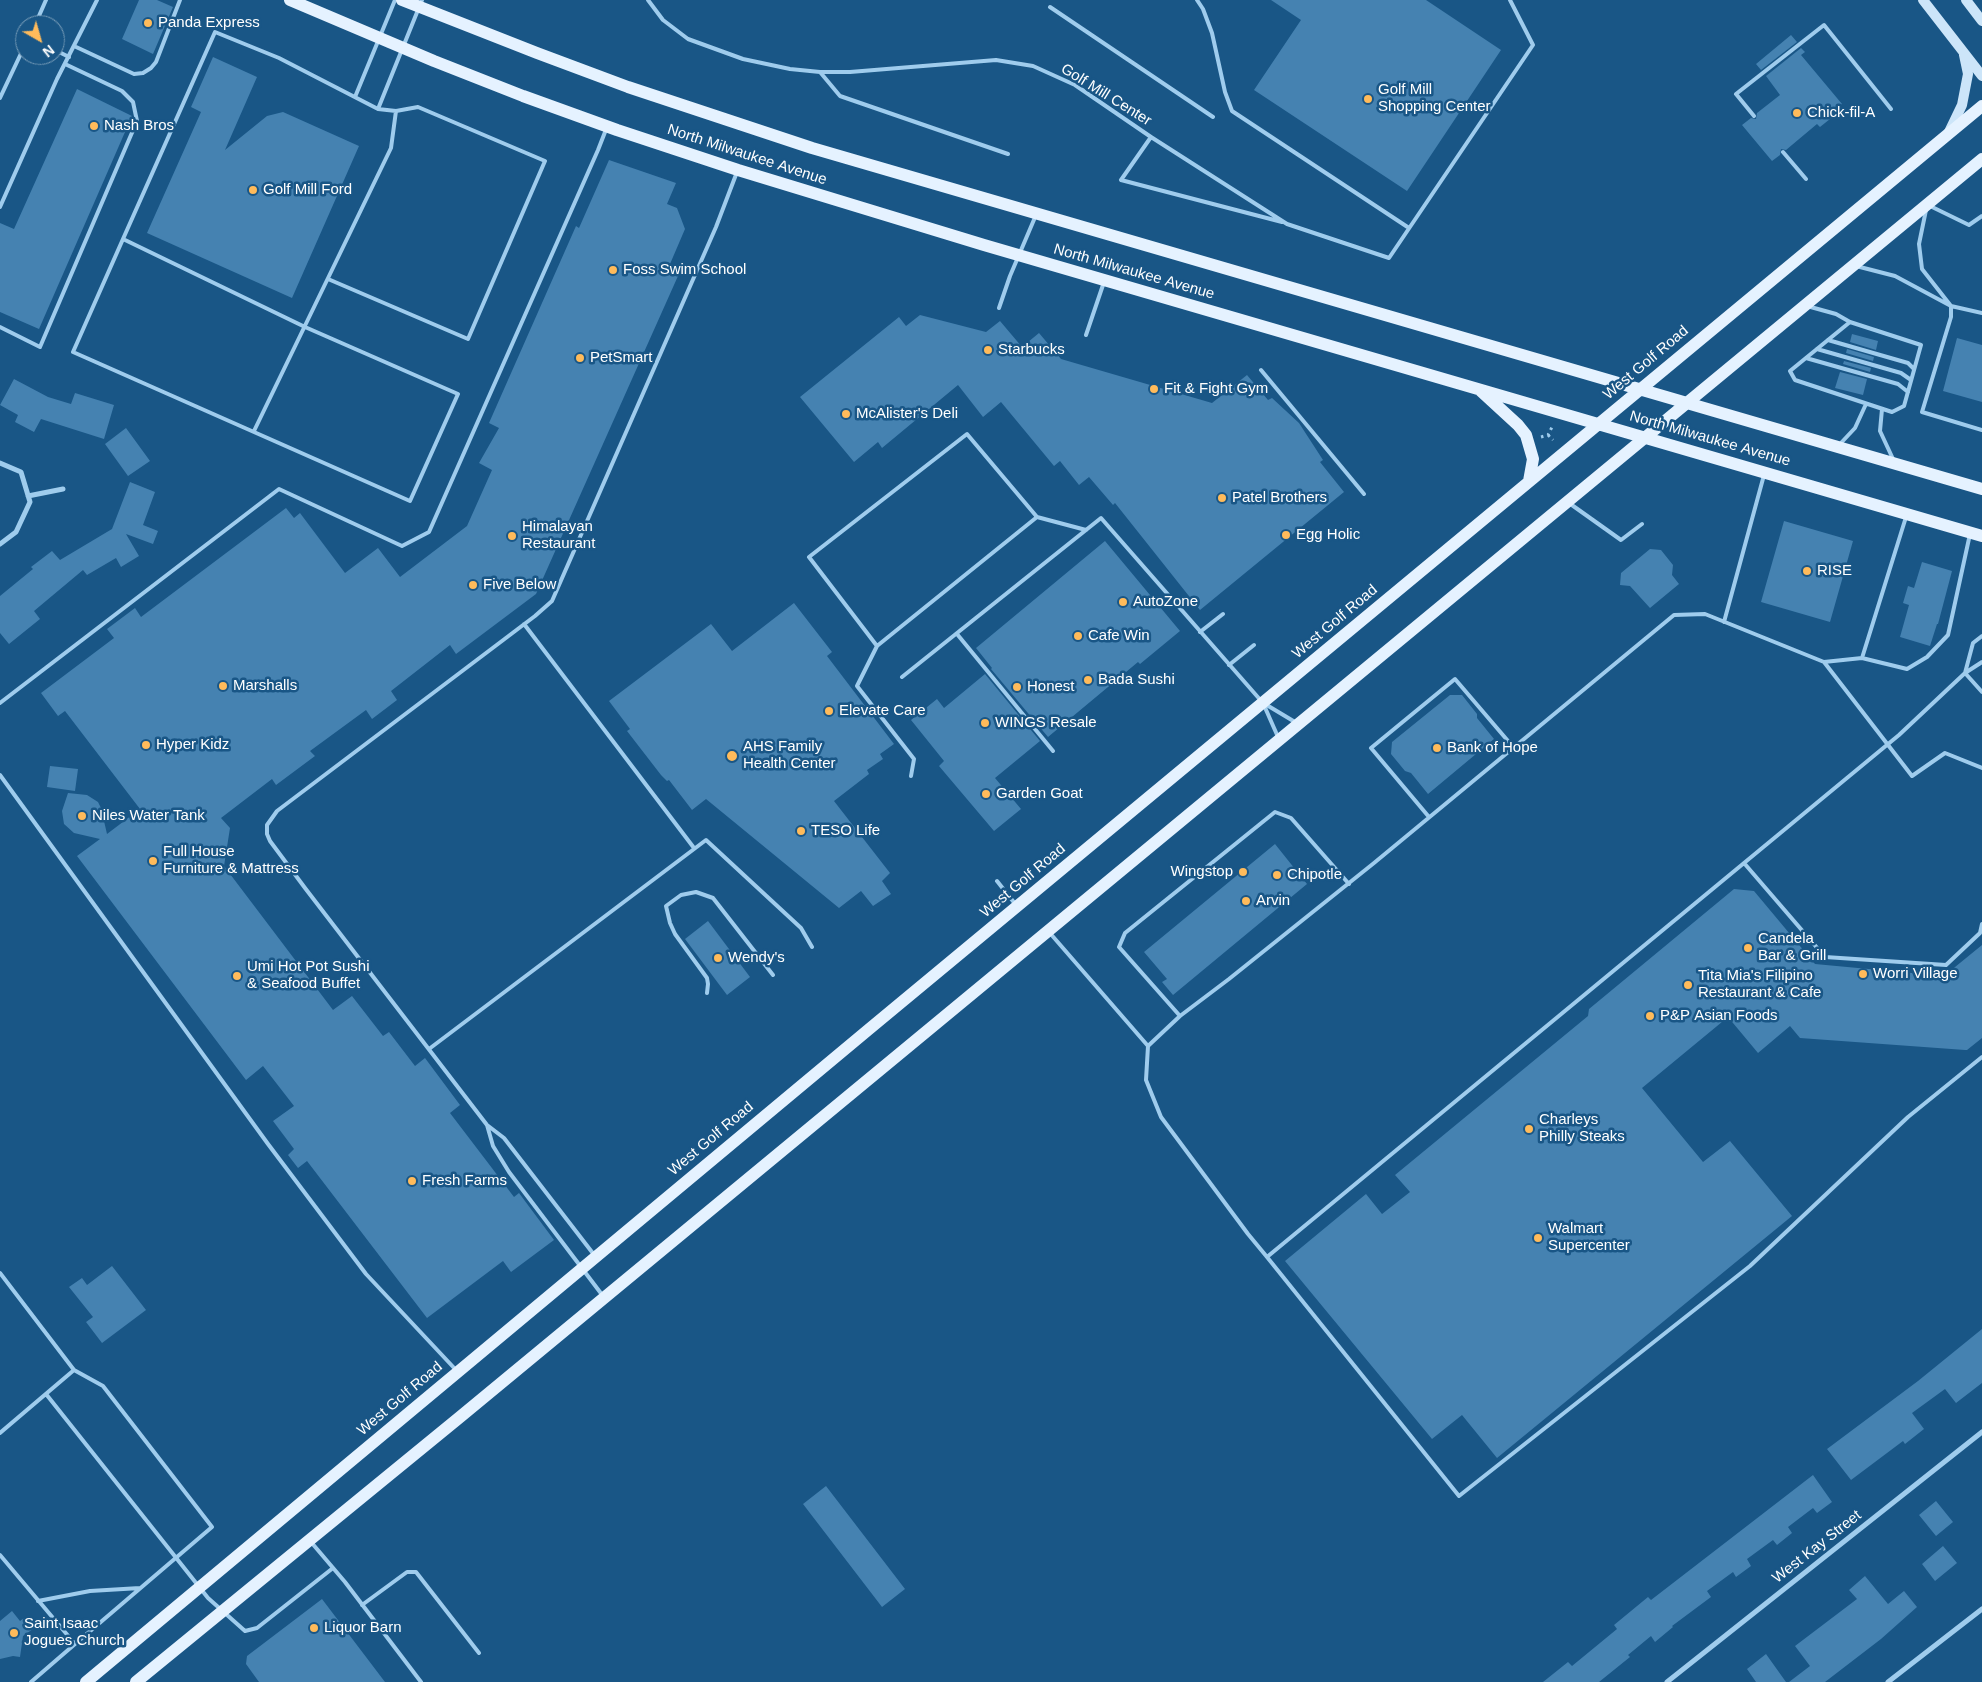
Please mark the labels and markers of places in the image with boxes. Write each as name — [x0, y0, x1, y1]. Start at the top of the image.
place label: Panda Express — [158, 14, 260, 32]
marker: Panda Express — [142, 17, 154, 29]
place label: Golf Mill Shopping Center — [1378, 81, 1491, 116]
marker: Golf Mill Shopping Center — [1362, 93, 1374, 105]
place label: Chick-fil-A — [1807, 104, 1875, 122]
marker: Chick-fil-A — [1791, 107, 1803, 119]
place label: Nash Bros — [104, 117, 174, 135]
marker: Nash Bros — [88, 120, 100, 132]
place label: Golf Mill Ford — [263, 181, 352, 199]
marker: Golf Mill Ford — [247, 184, 259, 196]
place label: Foss Swim School — [623, 261, 746, 279]
marker: Foss Swim School — [607, 264, 619, 276]
place label: Starbucks — [998, 341, 1065, 359]
marker: Starbucks — [982, 344, 994, 356]
place label: PetSmart — [590, 349, 653, 367]
marker: PetSmart — [574, 352, 586, 364]
place label: Fit & Fight Gym — [1164, 380, 1268, 398]
marker: Fit & Fight Gym — [1148, 383, 1160, 395]
place label: McAlister's Deli — [856, 405, 958, 423]
marker: McAlister's Deli — [840, 408, 852, 420]
place label: Patel Brothers — [1232, 489, 1327, 507]
marker: Patel Brothers — [1216, 492, 1228, 504]
place label: Himalayan Restaurant — [522, 518, 595, 553]
place label: Egg Holic — [1296, 526, 1360, 544]
marker: Egg Holic — [1280, 529, 1292, 541]
marker: Himalayan Restaurant — [506, 530, 518, 542]
place label: RISE — [1817, 562, 1852, 580]
marker: RISE — [1801, 565, 1813, 577]
place label: Five Below — [483, 576, 556, 594]
marker: Five Below — [467, 579, 479, 591]
place label: AutoZone — [1133, 593, 1198, 611]
marker: AutoZone — [1117, 596, 1129, 608]
place label: Cafe Win — [1088, 627, 1150, 645]
marker: Cafe Win — [1072, 630, 1084, 642]
place label: Bada Sushi — [1098, 671, 1175, 689]
marker: Bada Sushi — [1082, 674, 1094, 686]
place label: Marshalls — [233, 677, 297, 695]
place label: Honest — [1027, 678, 1075, 696]
marker: Marshalls — [217, 680, 229, 692]
marker: Honest — [1011, 681, 1023, 693]
place label: Elevate Care — [839, 702, 926, 720]
marker: Elevate Care — [823, 705, 835, 717]
place label: WINGS Resale — [995, 714, 1097, 732]
marker: WINGS Resale — [979, 717, 991, 729]
place label: Hyper Kidz — [156, 736, 229, 754]
place label: AHS Family Health Center — [743, 738, 836, 773]
marker: Hyper Kidz — [140, 739, 152, 751]
place label: Bank of Hope — [1447, 739, 1538, 757]
marker: Bank of Hope — [1431, 742, 1443, 754]
marker: AHS Family Health Center — [725, 749, 739, 763]
place label: Garden Goat — [996, 785, 1083, 803]
marker: Garden Goat — [980, 788, 992, 800]
place label: Niles Water Tank — [92, 807, 205, 825]
marker: Niles Water Tank — [76, 810, 88, 822]
place label: TESO Life — [811, 822, 880, 840]
marker: TESO Life — [795, 825, 807, 837]
place label: Full House Furniture & Mattress — [163, 843, 299, 878]
marker: Full House Furniture & Mattress — [147, 855, 159, 867]
place label: Wingstop — [1170, 863, 1233, 881]
marker: Wingstop — [1237, 866, 1249, 878]
place label: Chipotle — [1287, 866, 1342, 884]
marker: Chipotle — [1271, 869, 1283, 881]
place label: Arvin — [1256, 892, 1290, 910]
marker: Arvin — [1240, 895, 1252, 907]
place label: Candela Bar & Grill — [1758, 930, 1826, 965]
marker: Candela Bar & Grill — [1742, 942, 1754, 954]
place label: Wendy's — [728, 949, 785, 967]
marker: Wendy's — [712, 952, 724, 964]
place label: Umi Hot Pot Sushi & Seafood Buffet — [247, 958, 370, 993]
place label: Worri Village — [1873, 965, 1957, 983]
place label: Tita Mia's Filipino Restaurant & Cafe — [1698, 967, 1821, 1002]
marker: Worri Village — [1857, 968, 1869, 980]
marker: Umi Hot Pot Sushi & Seafood Buffet — [231, 970, 243, 982]
marker: Tita Mia's Filipino Restaurant & Cafe — [1682, 979, 1694, 991]
place label: P&P Asian Foods — [1660, 1007, 1778, 1025]
marker: P&P Asian Foods — [1644, 1010, 1656, 1022]
place label: Charleys Philly Steaks — [1539, 1111, 1625, 1146]
marker: Charleys Philly Steaks — [1523, 1123, 1535, 1135]
place label: Fresh Farms — [422, 1172, 507, 1190]
marker: Fresh Farms — [406, 1175, 418, 1187]
place label: Walmart Supercenter — [1548, 1220, 1630, 1255]
marker: Walmart Supercenter — [1532, 1232, 1544, 1244]
place label: Saint Isaac Jogues Church — [24, 1615, 125, 1650]
place label: Liquor Barn — [324, 1619, 402, 1637]
marker: Liquor Barn — [308, 1622, 320, 1634]
marker: Saint Isaac Jogues Church — [8, 1627, 20, 1639]

